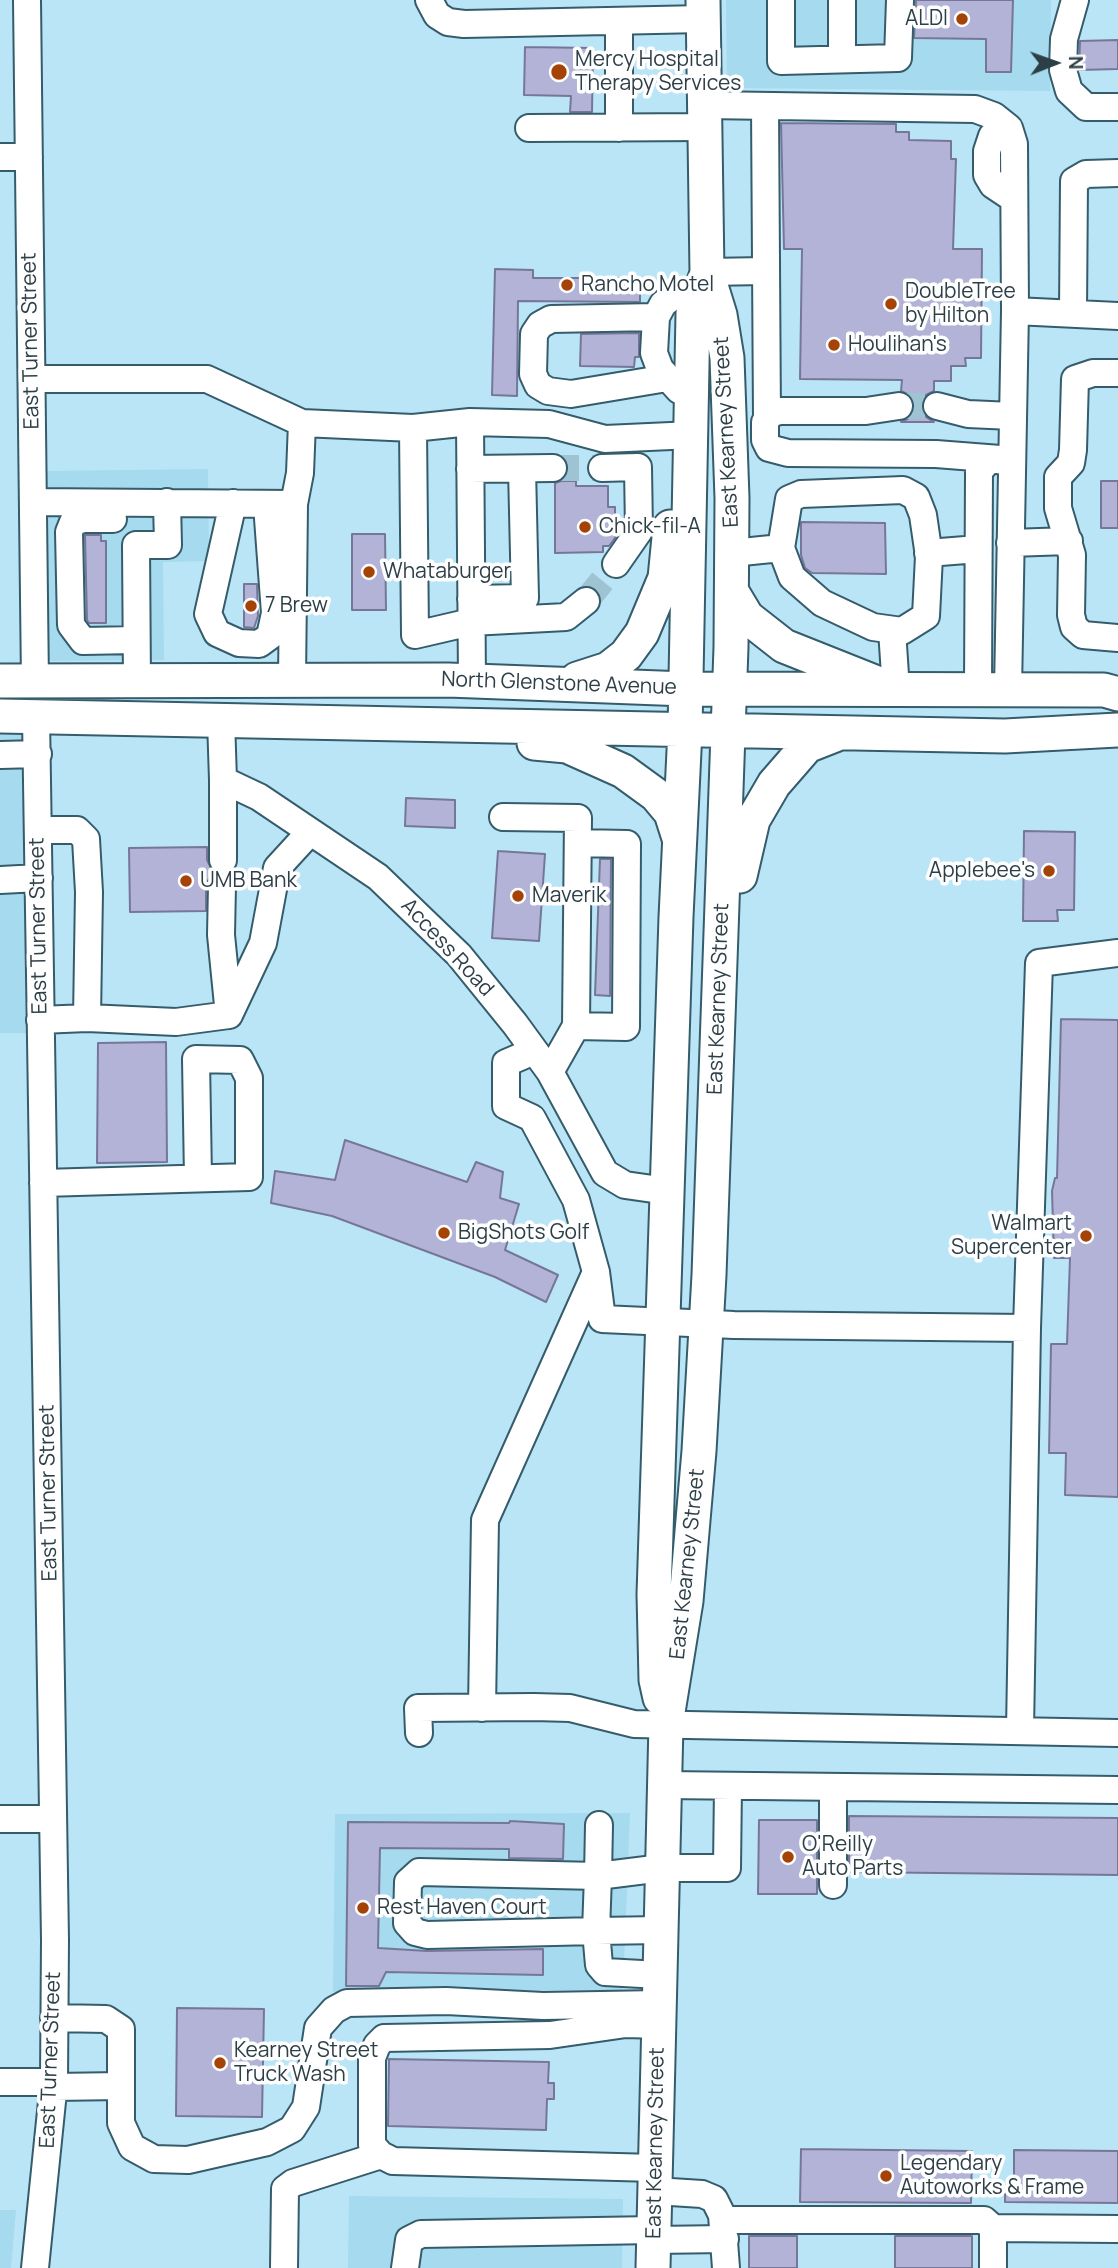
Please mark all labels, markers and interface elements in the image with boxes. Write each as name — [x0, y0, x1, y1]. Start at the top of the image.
place label: ALDI — [905, 6, 948, 32]
marker: ALDI — [954, 11, 970, 27]
north arrow — [1020, 28, 1090, 98]
place label: Mercy Hospital Therapy Services — [575, 47, 741, 97]
text: N — [1063, 56, 1089, 70]
marker: Mercy Hospital Therapy Services — [549, 62, 569, 82]
street label: East Turner Street — [17, 252, 45, 430]
place label: Rancho Motel — [581, 272, 714, 298]
marker: Rancho Motel — [559, 277, 575, 293]
place label: DoubleTree by Hilton — [905, 279, 1016, 329]
marker: DoubleTree by Hilton — [883, 296, 899, 312]
place label: Houlihan's — [848, 332, 947, 358]
street label: East Kearney Street — [709, 336, 745, 528]
marker: Houlihan's — [826, 337, 842, 353]
place label: Chick-fil-A — [599, 514, 701, 540]
marker: Chick-fil-A — [577, 519, 593, 535]
place label: Whataburger — [383, 559, 511, 585]
marker: Whataburger — [361, 564, 377, 580]
place label: 7 Brew — [265, 593, 328, 619]
marker: 7 Brew — [243, 598, 259, 614]
street label: North Glenstone Avenue — [441, 667, 677, 701]
street label: East Turner Street — [25, 837, 53, 1015]
place label: Applebee's — [929, 858, 1035, 884]
marker: Applebee's — [1041, 863, 1057, 879]
place label: UMB Bank — [200, 868, 297, 894]
marker: UMB Bank — [178, 873, 194, 889]
place label: Maverik — [532, 883, 606, 909]
marker: Maverik — [510, 888, 526, 904]
street label: Access Road — [395, 894, 499, 1002]
street label: East Kearney Street — [703, 903, 735, 1095]
place label: Walmart Supercenter — [951, 1211, 1072, 1261]
place label: BigShots Golf — [458, 1220, 589, 1246]
marker: BigShots Golf — [436, 1225, 452, 1241]
marker: Walmart Supercenter — [1078, 1228, 1094, 1244]
street label: East Turner Street — [35, 1404, 63, 1582]
street label: East Kearney Street — [665, 1467, 711, 1661]
place label: O'Reilly Auto Parts — [802, 1832, 903, 1882]
marker: O'Reilly Auto Parts — [780, 1849, 796, 1865]
place label: Rest Haven Court — [377, 1895, 547, 1921]
marker: Rest Haven Court — [355, 1900, 371, 1916]
street label: East Turner Street — [35, 1971, 67, 2149]
place label: Kearney Street Truck Wash — [234, 2038, 378, 2088]
street label: East Kearney Street — [642, 2047, 670, 2239]
marker: Kearney Street Truck Wash — [212, 2055, 228, 2071]
place label: Legendary Autoworks & Frame — [900, 2151, 1084, 2201]
marker: Legendary Autoworks & Frame — [878, 2168, 894, 2184]

